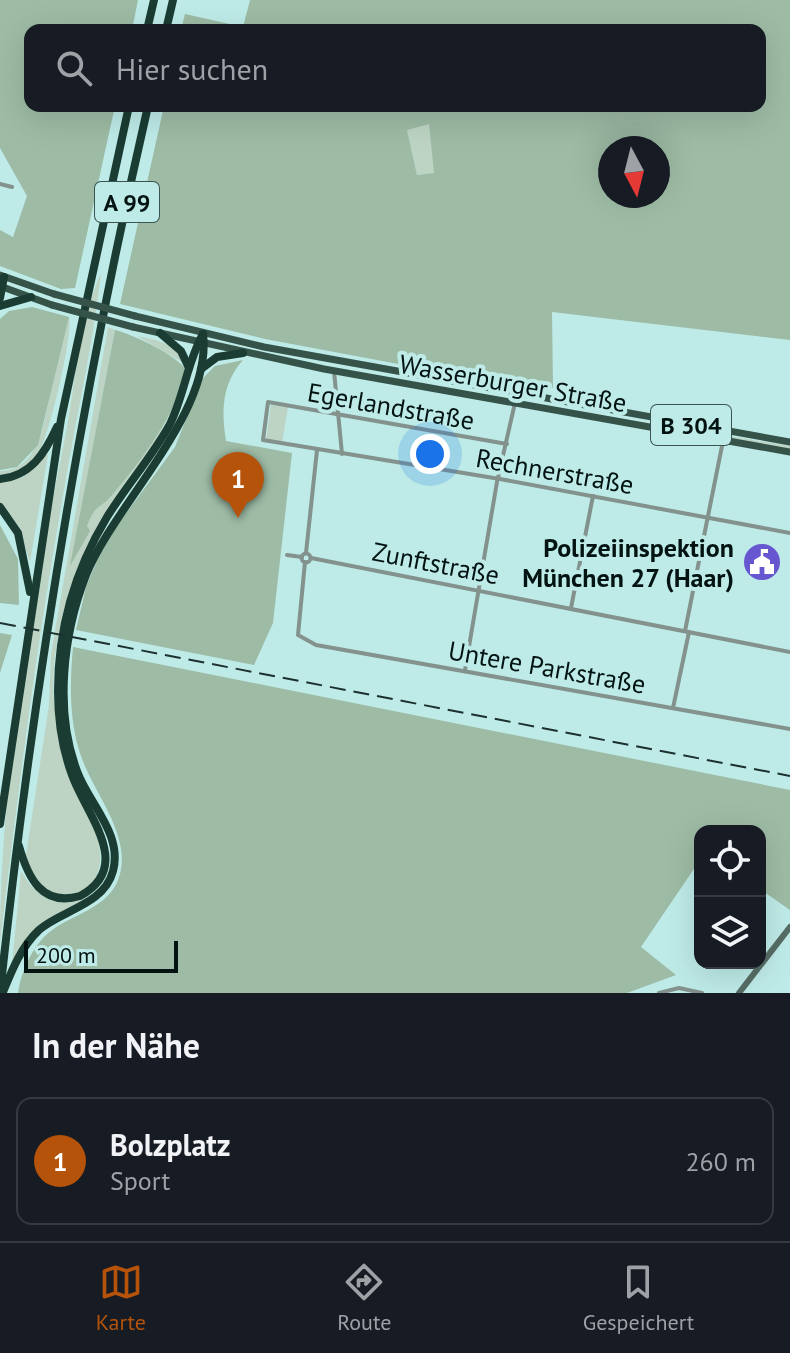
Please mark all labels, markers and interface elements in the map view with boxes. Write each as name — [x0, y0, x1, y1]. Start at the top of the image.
search box — [24, 24, 766, 112]
icon: search — [52, 46, 96, 90]
text: Hier suchen — [116, 49, 268, 88]
north arrow — [598, 136, 670, 208]
road number: A 99 — [95, 182, 159, 222]
street label: Wasserburger Straße — [397, 347, 629, 419]
street label: Egerlandstraße — [305, 375, 477, 437]
road number: B 304 — [651, 405, 731, 445]
your location — [410, 434, 450, 474]
street label: Rechnerstraße — [474, 441, 636, 501]
pin: 1 — [212, 452, 264, 518]
place label: Polizeiinspektion München 27 (Haar) — [522, 531, 734, 594]
street label: Zunftstraße — [370, 535, 502, 591]
public building icon: Polizeiinspektion München 27 (Haar) — [741, 541, 783, 583]
street label: Untere Parkstraße — [446, 633, 648, 701]
map controls — [694, 825, 766, 969]
button: locate — [694, 825, 766, 897]
button: layers — [694, 897, 766, 969]
scale bar — [24, 937, 178, 973]
text: 200 m — [36, 941, 96, 969]
text: In der Nähe — [32, 1023, 200, 1067]
text: Bolzplatz — [110, 1125, 231, 1164]
text: 1 — [53, 1145, 67, 1178]
text: 260 m — [685, 1145, 756, 1178]
text: Sport — [110, 1164, 170, 1197]
tab: Karte — [96, 1260, 146, 1336]
tab: Route — [337, 1260, 391, 1336]
tab: Gespeichert — [583, 1260, 694, 1336]

